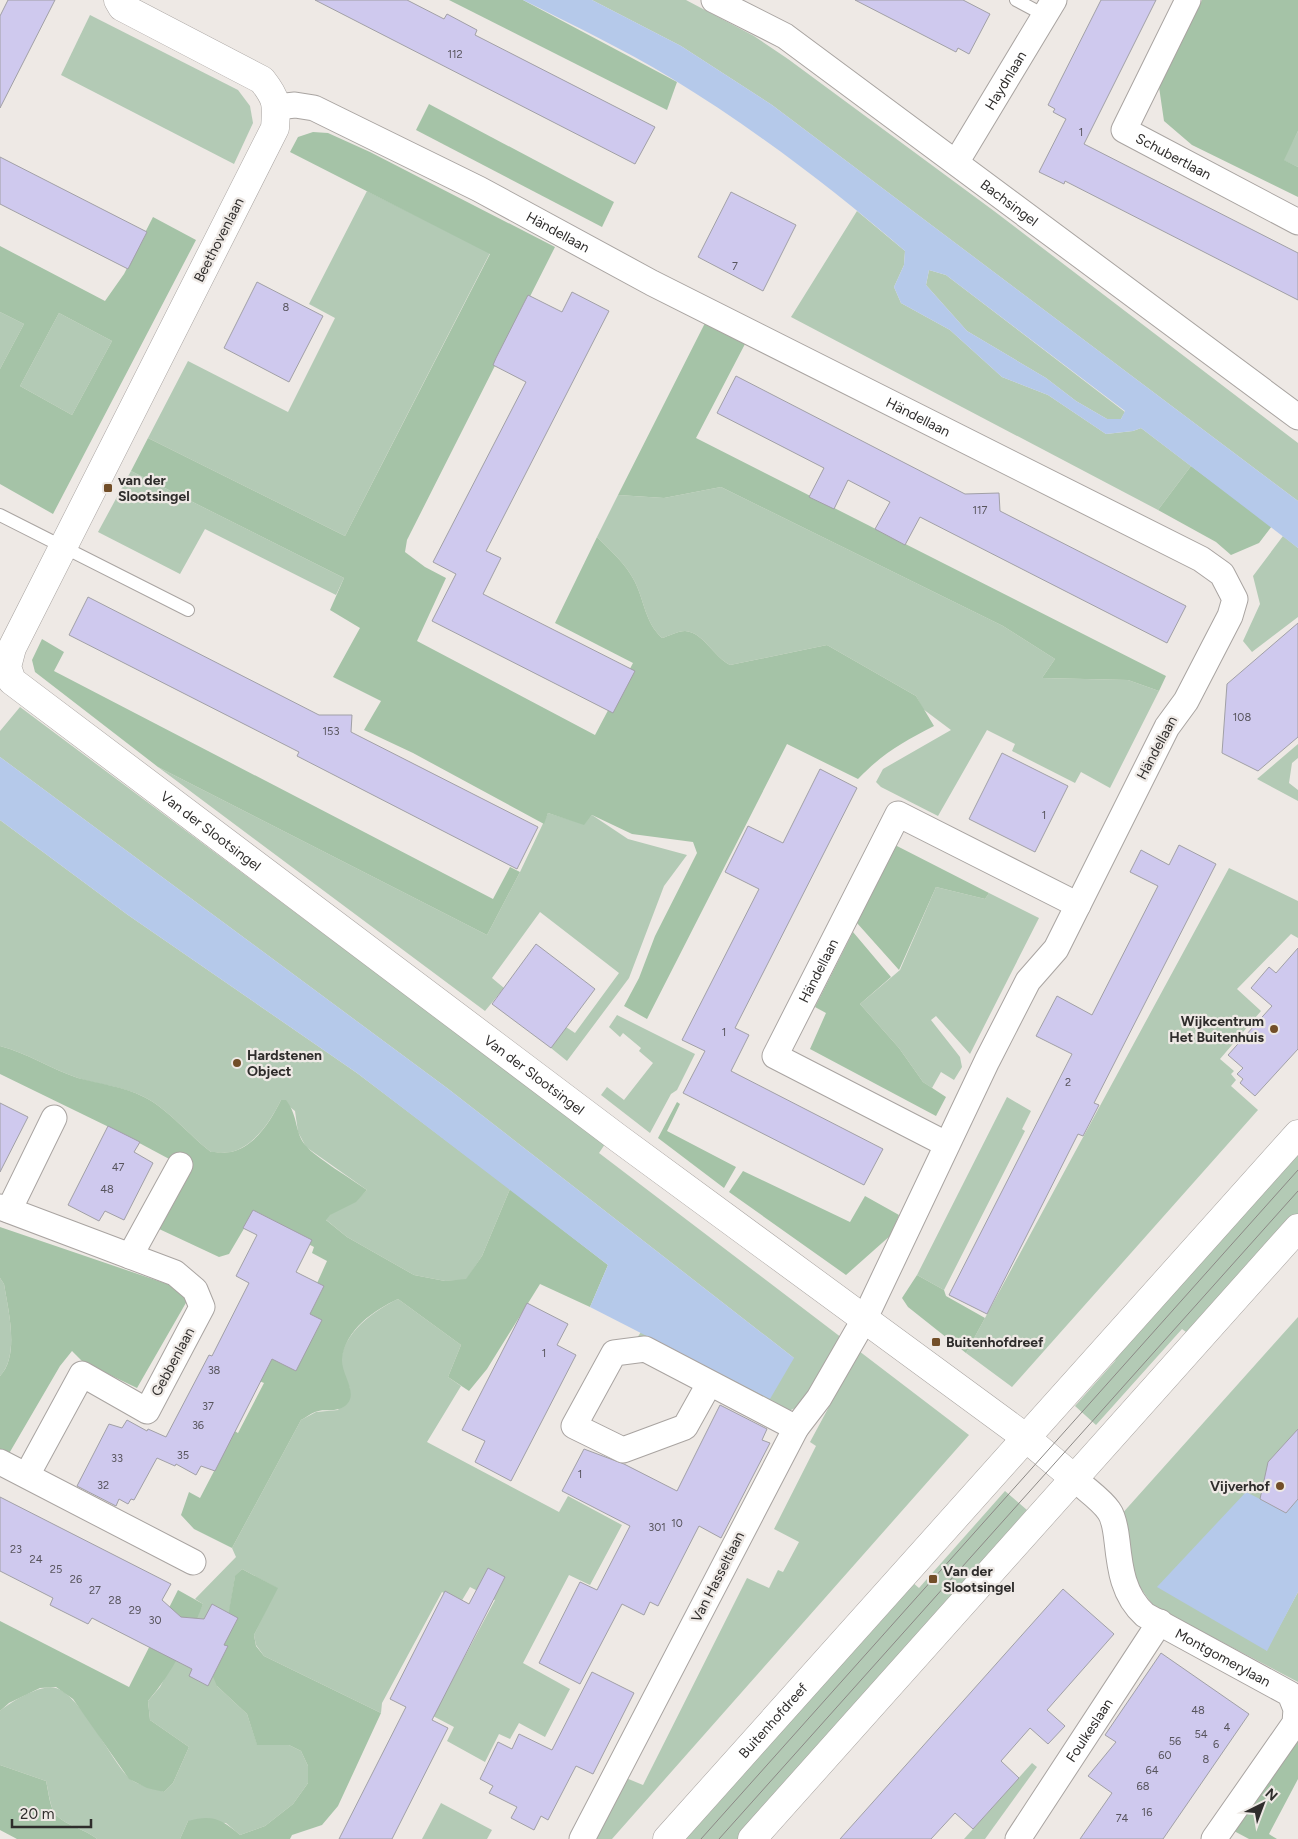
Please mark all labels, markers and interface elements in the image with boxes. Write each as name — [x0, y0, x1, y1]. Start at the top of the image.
house number: 112 — [447, 48, 463, 61]
street label: Haydnlaan — [981, 48, 1030, 113]
house number: 1 — [1079, 126, 1083, 139]
street label: Schubertlaan — [1133, 129, 1214, 183]
street label: Bachsingel — [977, 176, 1042, 230]
street label: Beethovenlaan — [190, 195, 248, 285]
street label: Händellaan — [523, 208, 593, 256]
house number: 7 — [732, 260, 738, 273]
house number: 8 — [283, 301, 290, 314]
street label: Händellaan — [883, 394, 953, 440]
place label: van der Slootsingel — [118, 472, 190, 505]
marker: van der Slootsingel — [102, 482, 114, 494]
house number: 117 — [973, 504, 988, 517]
house number: 108 — [1233, 711, 1251, 724]
street label: Händellaan — [1133, 713, 1181, 783]
house number: 153 — [323, 725, 339, 738]
street label: Van der Slootsingel — [157, 788, 264, 874]
house number: 1 — [1042, 809, 1046, 822]
street label: Händellaan — [795, 936, 842, 1006]
place label: Wijkcentrum Het Buitenhuis — [1169, 1013, 1264, 1046]
marker: Wijkcentrum Het Buitenhuis — [1268, 1023, 1280, 1035]
house number: 1 — [722, 1026, 726, 1039]
street label: Van der Slootsingel — [481, 1031, 588, 1118]
place label: Hardstenen Object — [247, 1047, 322, 1080]
marker: Hardstenen Object — [231, 1057, 243, 1069]
house number: 2 — [1065, 1076, 1071, 1089]
house number: 47 — [112, 1161, 124, 1174]
house number: 48 — [100, 1183, 114, 1196]
street label: Gebbenlaan — [148, 1325, 198, 1399]
place label: Buitenhofdreef — [946, 1334, 1044, 1351]
marker: Buitenhofdreef — [930, 1336, 942, 1348]
house number: 1 — [542, 1347, 546, 1360]
house number: 38 — [208, 1364, 221, 1377]
house number: 37 — [202, 1400, 214, 1413]
house number: 36 — [192, 1419, 204, 1432]
house number: 35 — [177, 1449, 189, 1462]
house number: 33 — [111, 1452, 123, 1465]
house number: 1 — [578, 1468, 582, 1481]
place label: Vijverhof — [1210, 1478, 1270, 1495]
house number: 32 — [97, 1479, 109, 1492]
marker: Vijverhof — [1274, 1480, 1286, 1492]
house number: 10 — [671, 1517, 683, 1530]
house number: 301 — [648, 1521, 666, 1534]
street label: Van Hasseltlaan — [688, 1529, 748, 1625]
house number: 23 — [10, 1543, 22, 1556]
house number: 24 — [30, 1553, 43, 1566]
house number: 25 — [50, 1563, 62, 1576]
place label: Van der Slootsingel — [943, 1563, 1015, 1596]
house number: 26 — [70, 1573, 82, 1586]
marker: Van der Slootsingel — [927, 1573, 939, 1585]
house number: 27 — [89, 1584, 101, 1597]
house number: 28 — [109, 1594, 122, 1607]
house number: 29 — [129, 1604, 141, 1617]
house number: 30 — [148, 1614, 162, 1627]
street label: Montgomerylaan — [1172, 1625, 1274, 1690]
street label: Buitenhofdreef — [735, 1679, 812, 1762]
street label: Foulkeslaan — [1062, 1695, 1116, 1765]
house number: 48 — [1191, 1704, 1205, 1717]
house number: 4 — [1224, 1721, 1231, 1734]
house number: 54 — [1194, 1728, 1208, 1741]
house number: 56 — [1169, 1735, 1181, 1748]
house number: 6 — [1213, 1738, 1219, 1751]
house number: 60 — [1158, 1749, 1172, 1762]
house number: 8 — [1203, 1753, 1210, 1766]
house number: 64 — [1145, 1764, 1159, 1777]
north arrow — [1238, 1779, 1288, 1829]
house number: 68 — [1137, 1780, 1150, 1793]
text: N — [1262, 1785, 1281, 1805]
scale bar — [12, 1796, 91, 1828]
text: 20 m — [20, 1805, 54, 1823]
house number: 16 — [1142, 1806, 1152, 1819]
house number: 74 — [1116, 1812, 1129, 1825]

